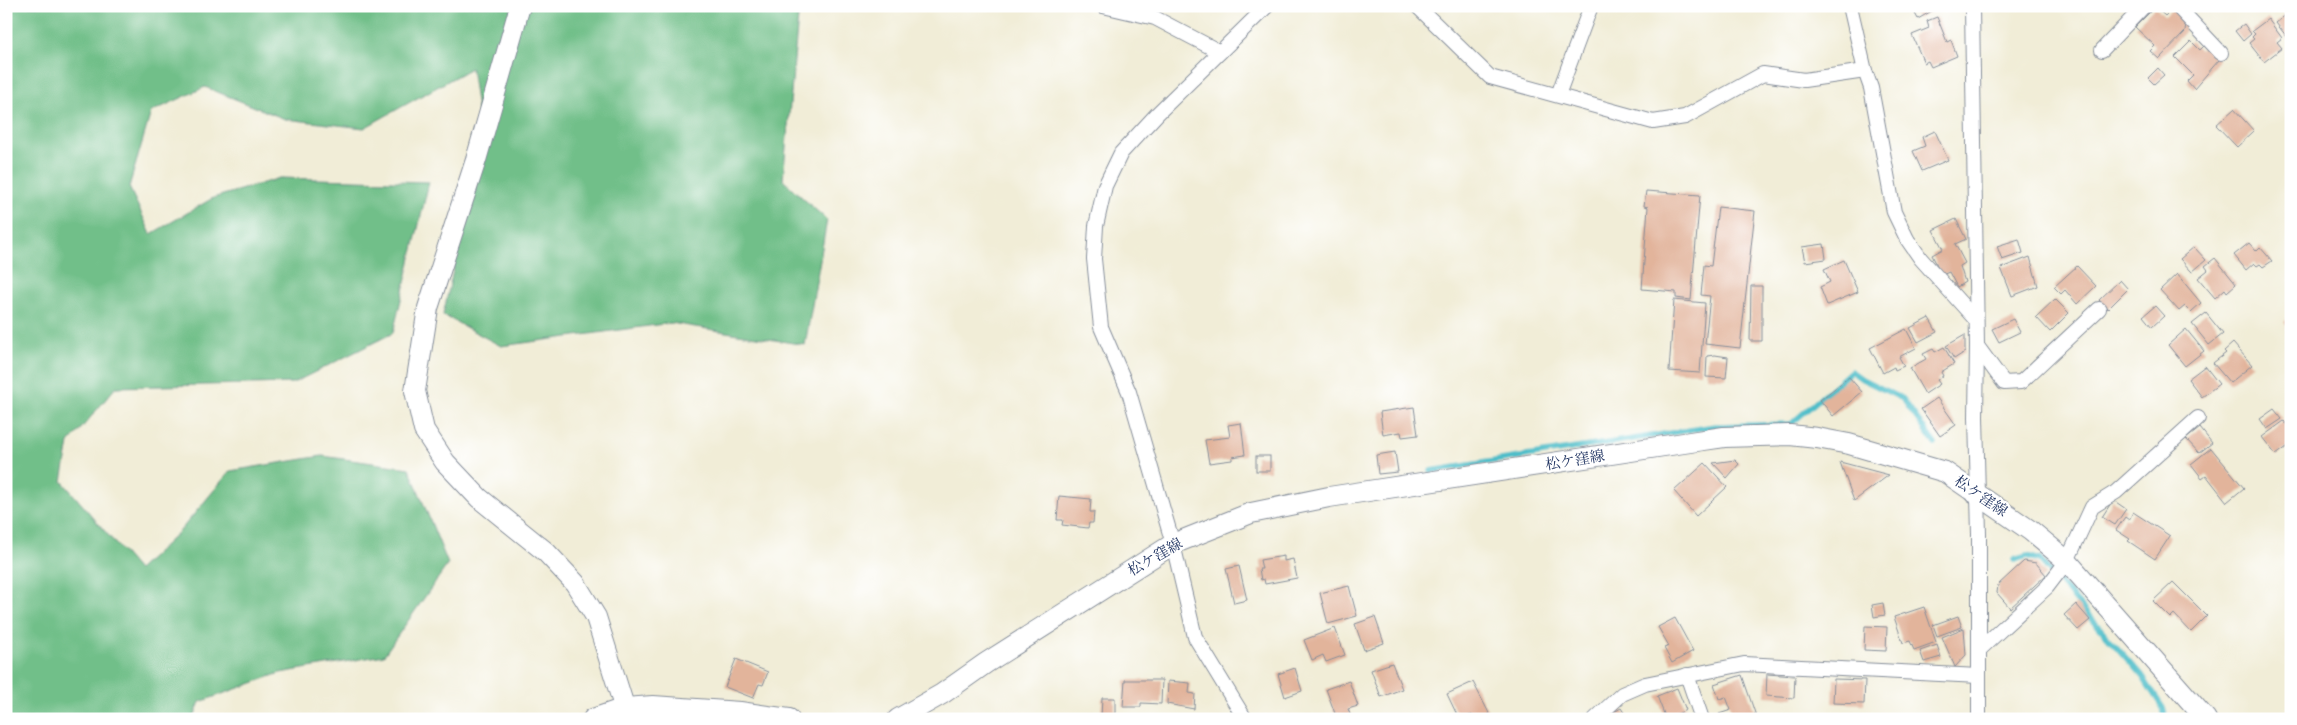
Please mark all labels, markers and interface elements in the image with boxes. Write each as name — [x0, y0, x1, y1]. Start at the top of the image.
street label: 松ケ窪線 — [1544, 445, 1606, 474]
street label: 松ケ窪線 — [1951, 471, 2011, 520]
street label: 松ケ窪線 — [1124, 533, 1185, 580]

